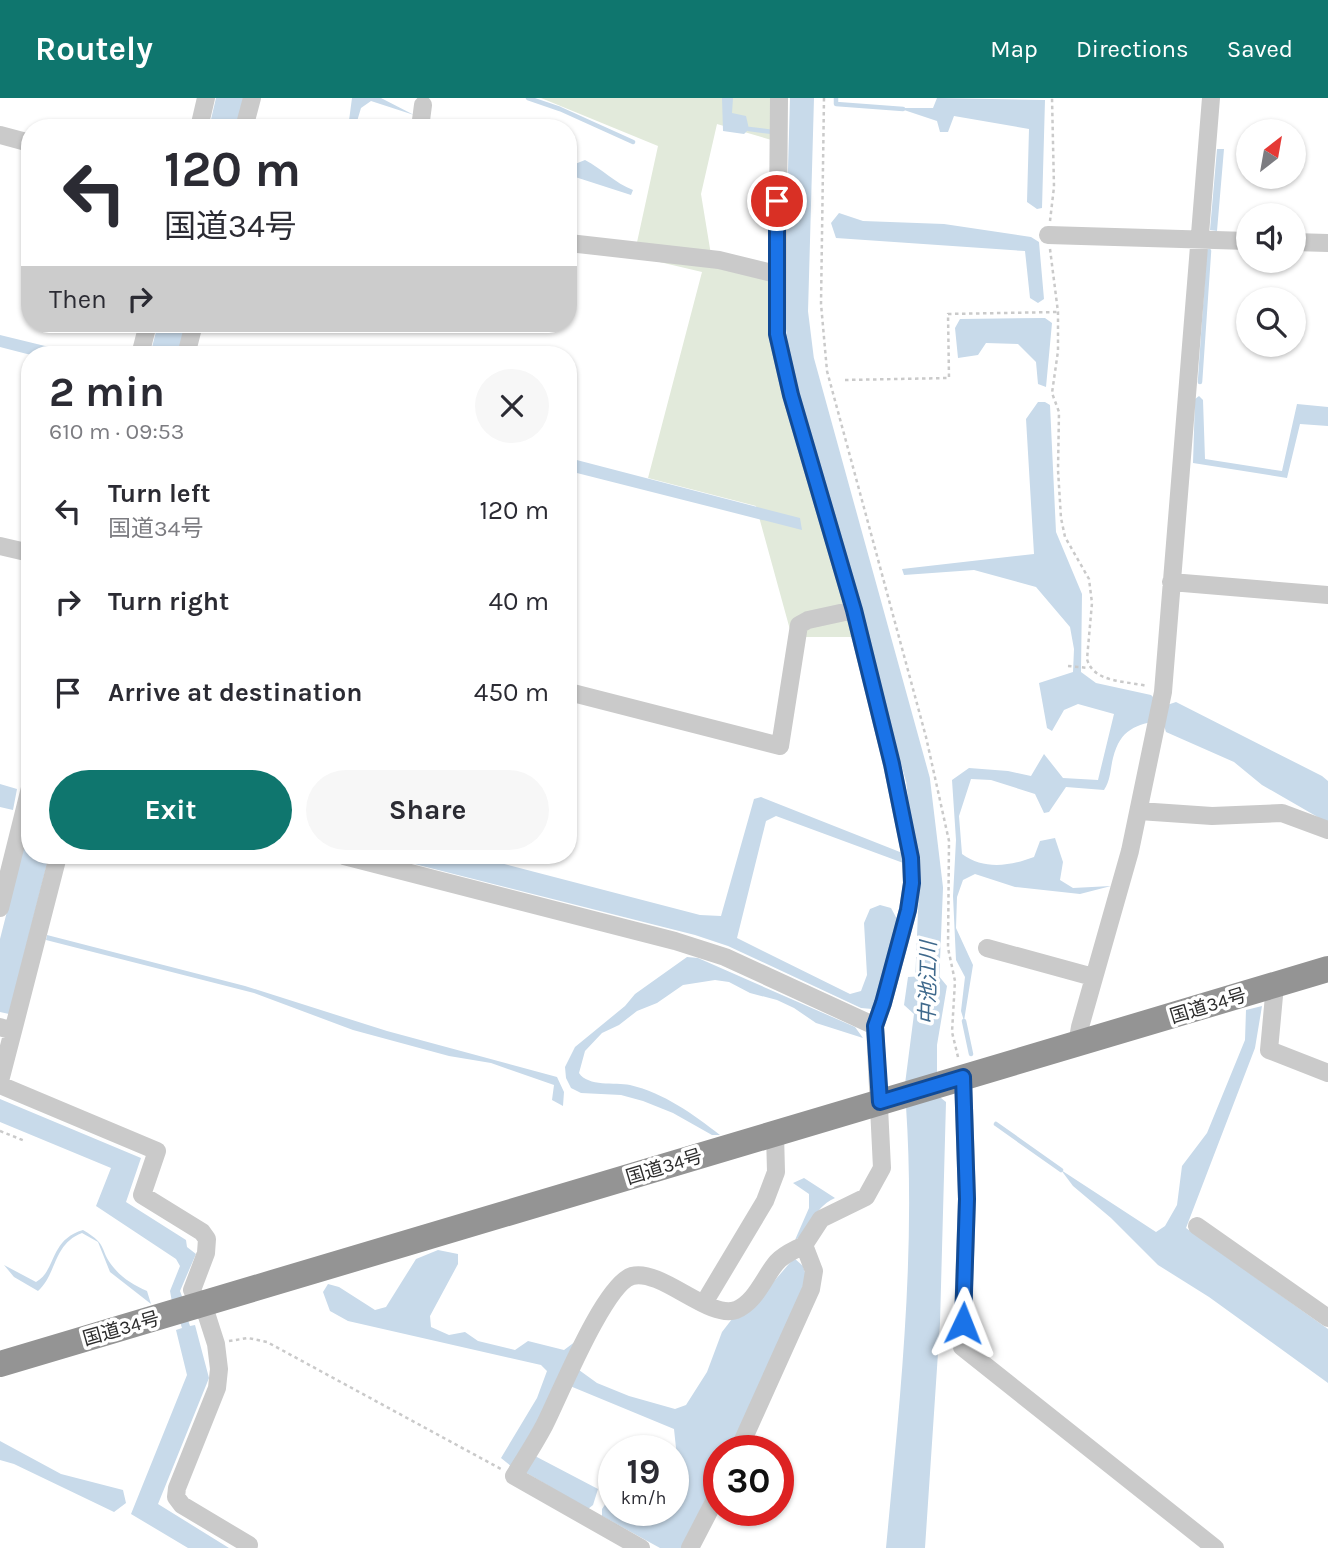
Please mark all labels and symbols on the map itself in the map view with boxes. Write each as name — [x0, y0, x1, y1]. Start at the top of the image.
north arrow — [1236, 119, 1306, 189]
pin — [747, 171, 807, 231]
water label: 中池江川 — [915, 939, 941, 1025]
street label: 国道34号 — [1167, 984, 1249, 1028]
street label: 国道34号 — [623, 1145, 705, 1189]
position arrow — [926, 1286, 1000, 1360]
street label: 国道34号 — [80, 1308, 162, 1350]
speed limit sign: 30 — [703, 1435, 794, 1526]

